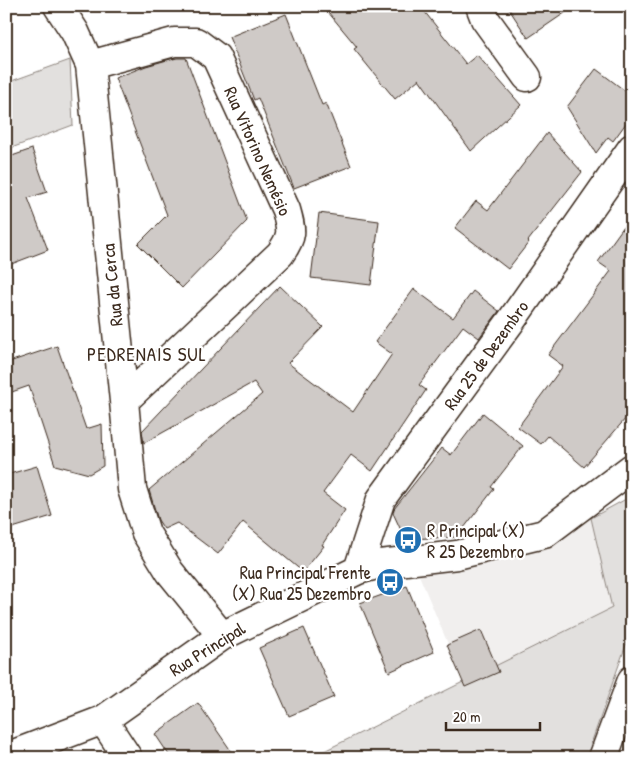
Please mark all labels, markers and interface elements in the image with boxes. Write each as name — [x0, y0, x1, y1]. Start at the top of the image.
street label: Rua Vitorino Nemésio — [218, 82, 298, 220]
street label: Rua da Cerca — [95, 243, 129, 327]
street label: Rua 25 de Dezembro — [438, 295, 534, 415]
district label: PEDRENAIS SUL — [87, 341, 207, 367]
place label: R Principal (X) R 25 Dezembro — [427, 518, 525, 564]
bus stop icon: R Principal (X) R 25 Dezembro — [393, 525, 423, 555]
place label: Rua Principal Frente (X) Rua 25 Dezembro — [232, 560, 371, 606]
bus stop icon: Rua Principal Frente (X) Rua 25 Dezembro — [375, 567, 405, 597]
street label: Rua Principal — [164, 616, 250, 682]
scale bar — [446, 699, 539, 731]
text: 20 m — [453, 706, 480, 727]

